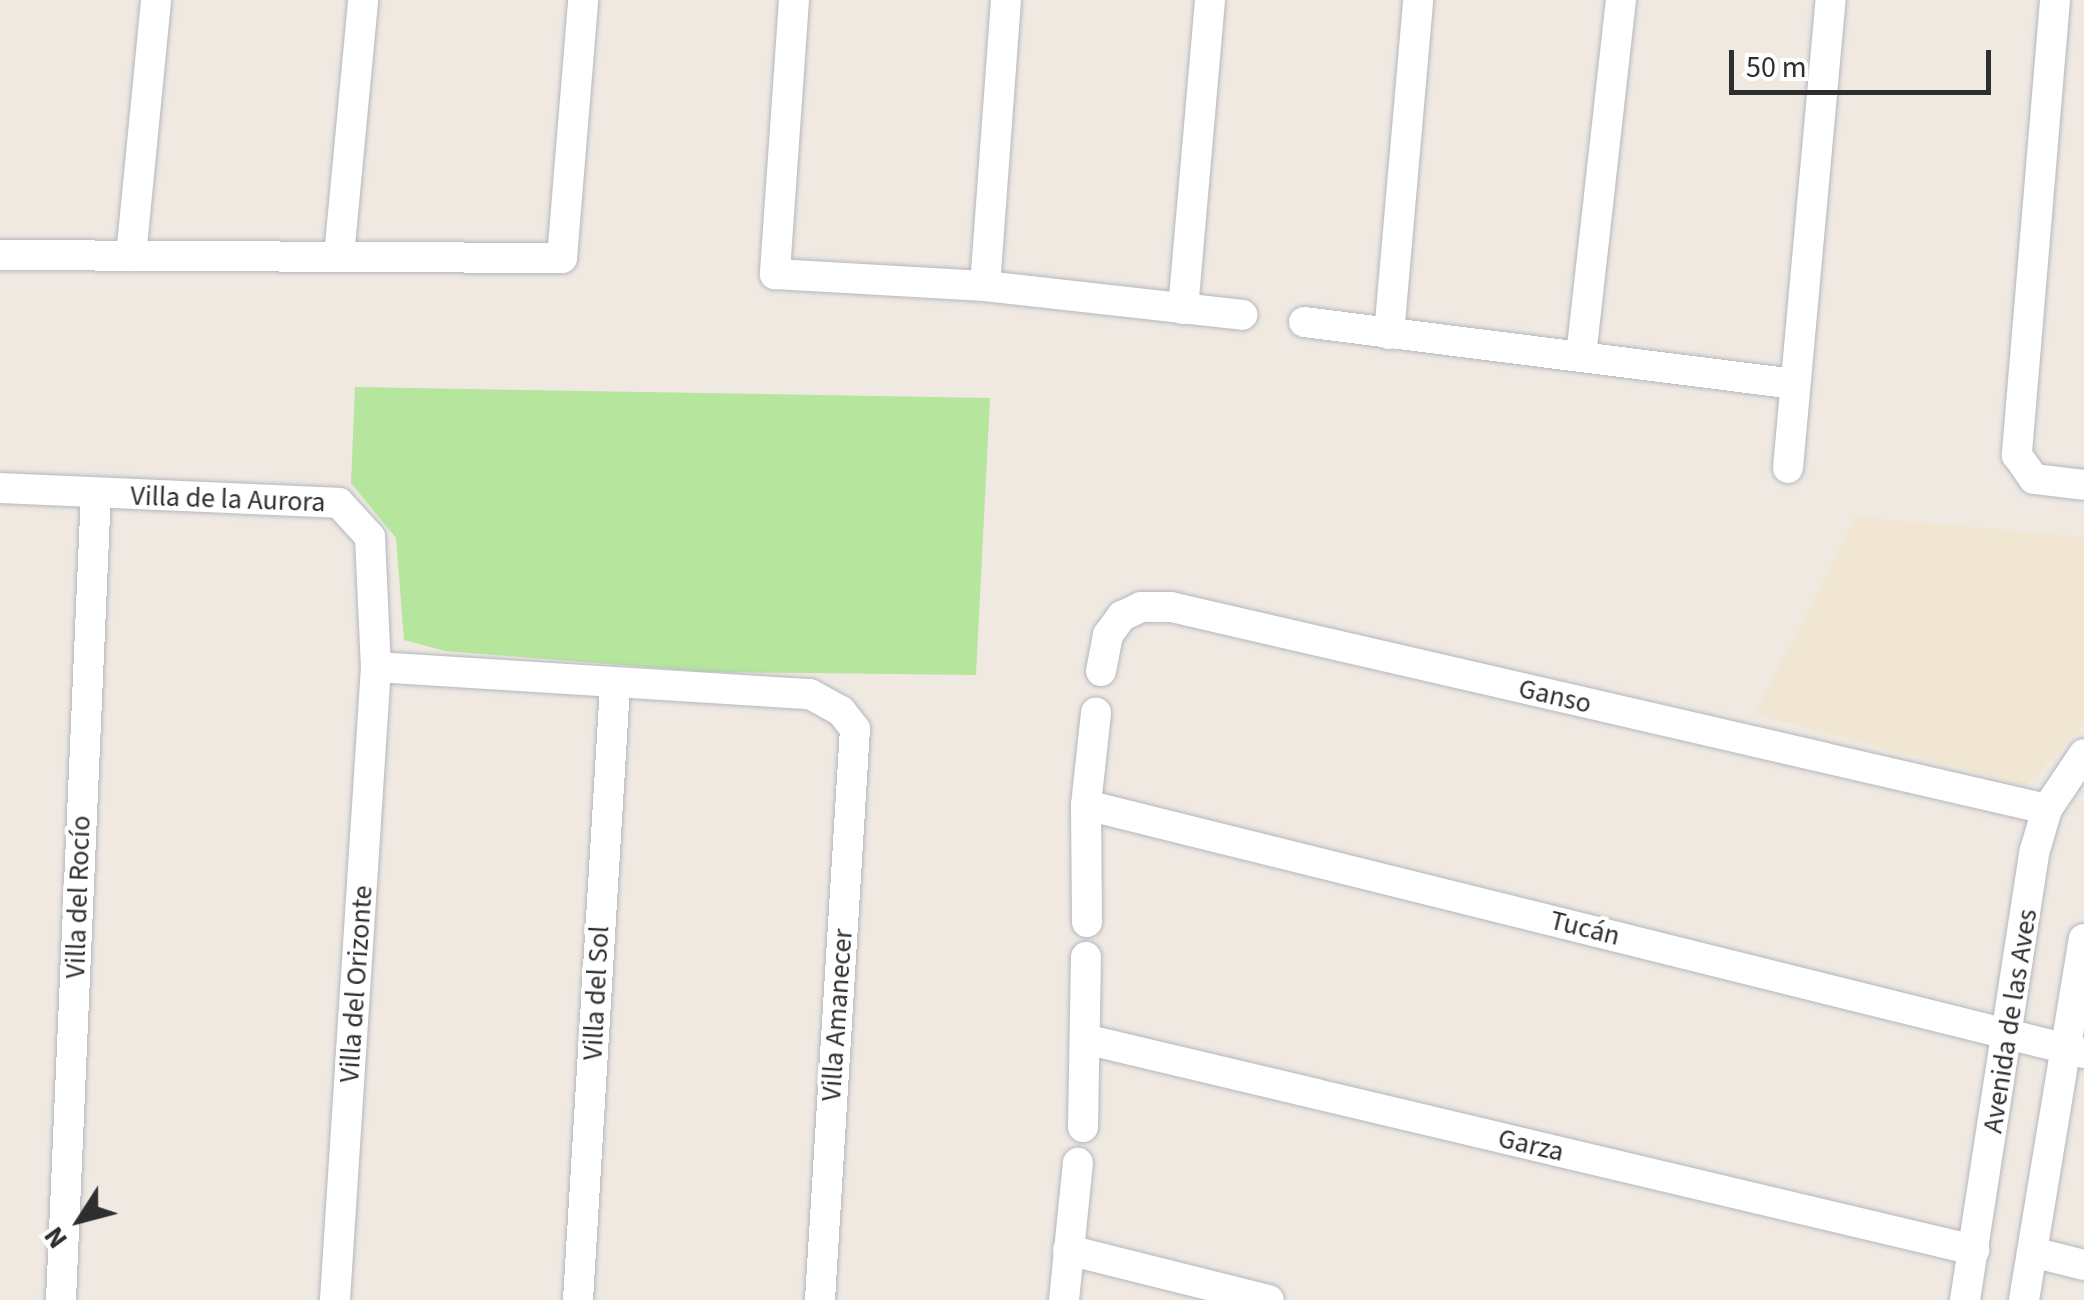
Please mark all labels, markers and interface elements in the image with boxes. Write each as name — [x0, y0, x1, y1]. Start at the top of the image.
scale bar — [1734, 30, 1996, 92]
text: 50 m — [1746, 46, 1807, 89]
street label: Villa de la Aurora — [130, 479, 326, 519]
street label: Ganso — [1515, 671, 1595, 721]
street label: Villa del Rocío — [58, 815, 98, 979]
street label: Villa del Orizonte — [332, 884, 380, 1084]
street label: Tucán — [1547, 903, 1623, 953]
street label: Avenida de las Aves — [1976, 907, 2044, 1135]
street label: Villa del Sol — [576, 925, 616, 1061]
street label: Villa Amanecer — [814, 928, 860, 1102]
street label: Garza — [1495, 1121, 1567, 1169]
north arrow — [30, 1170, 130, 1270]
text: N — [34, 1218, 77, 1257]

